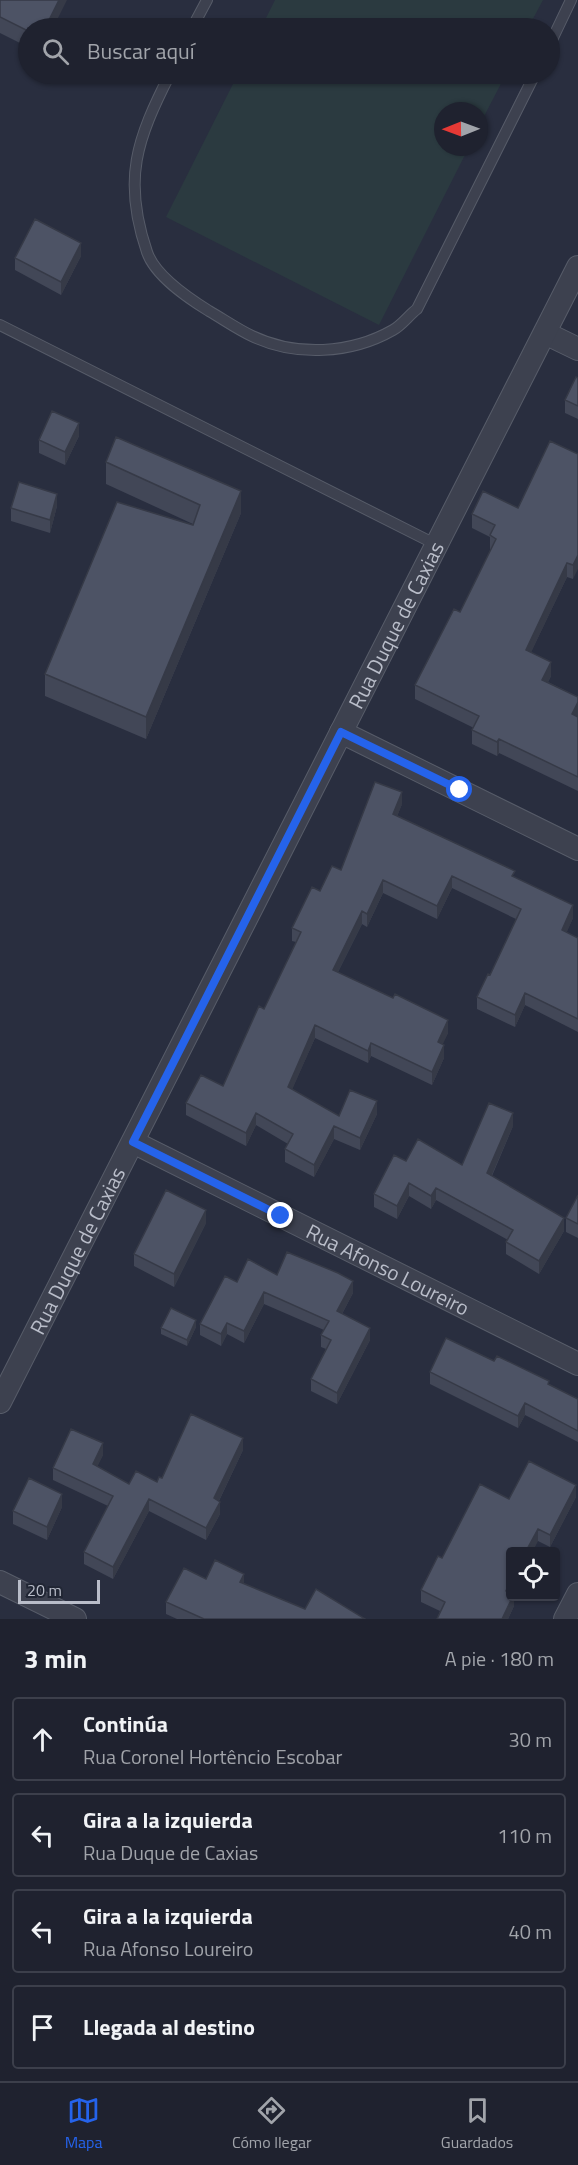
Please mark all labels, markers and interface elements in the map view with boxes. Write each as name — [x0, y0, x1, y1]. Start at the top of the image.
search box — [18, 18, 560, 84]
text: Buscar aquí — [87, 34, 195, 68]
icon: search — [39, 35, 72, 68]
north arrow — [434, 102, 488, 156]
street label: Rua Duque de Caxias — [340, 536, 452, 714]
route start — [446, 776, 472, 802]
street label: Rua Duque de Caxias — [21, 1161, 133, 1340]
route end — [267, 1202, 293, 1228]
street label: Rua Afonso Loureiro — [301, 1215, 475, 1323]
map controls — [506, 1547, 560, 1601]
button: locate — [506, 1547, 560, 1601]
scale bar — [18, 1577, 100, 1604]
text: 20 m — [27, 1578, 62, 1602]
text: 3 min — [24, 1639, 87, 1678]
text: A pie · 180 m — [445, 1643, 554, 1674]
text: Continúa — [83, 1707, 168, 1741]
icon: ahead — [26, 1723, 59, 1756]
text: 30 m — [508, 1724, 552, 1755]
text: Rua Coronel Hortêncio Escobar — [83, 1741, 342, 1772]
text: Gira a la izquierda — [83, 1803, 253, 1837]
icon: left — [26, 1819, 59, 1852]
text: 110 m — [497, 1820, 552, 1851]
text: Rua Duque de Caxias — [83, 1837, 258, 1868]
text: Gira a la izquierda — [83, 1899, 253, 1933]
icon: left — [26, 1915, 59, 1948]
text: 40 m — [508, 1916, 552, 1947]
text: Rua Afonso Loureiro — [83, 1933, 253, 1964]
text: Llegada al destino — [83, 2010, 255, 2044]
icon: arrive — [26, 2011, 59, 2044]
tab: Mapa — [65, 2094, 103, 2154]
tab: Cómo llegar — [232, 2094, 311, 2154]
tab: Guardados — [441, 2094, 513, 2154]

